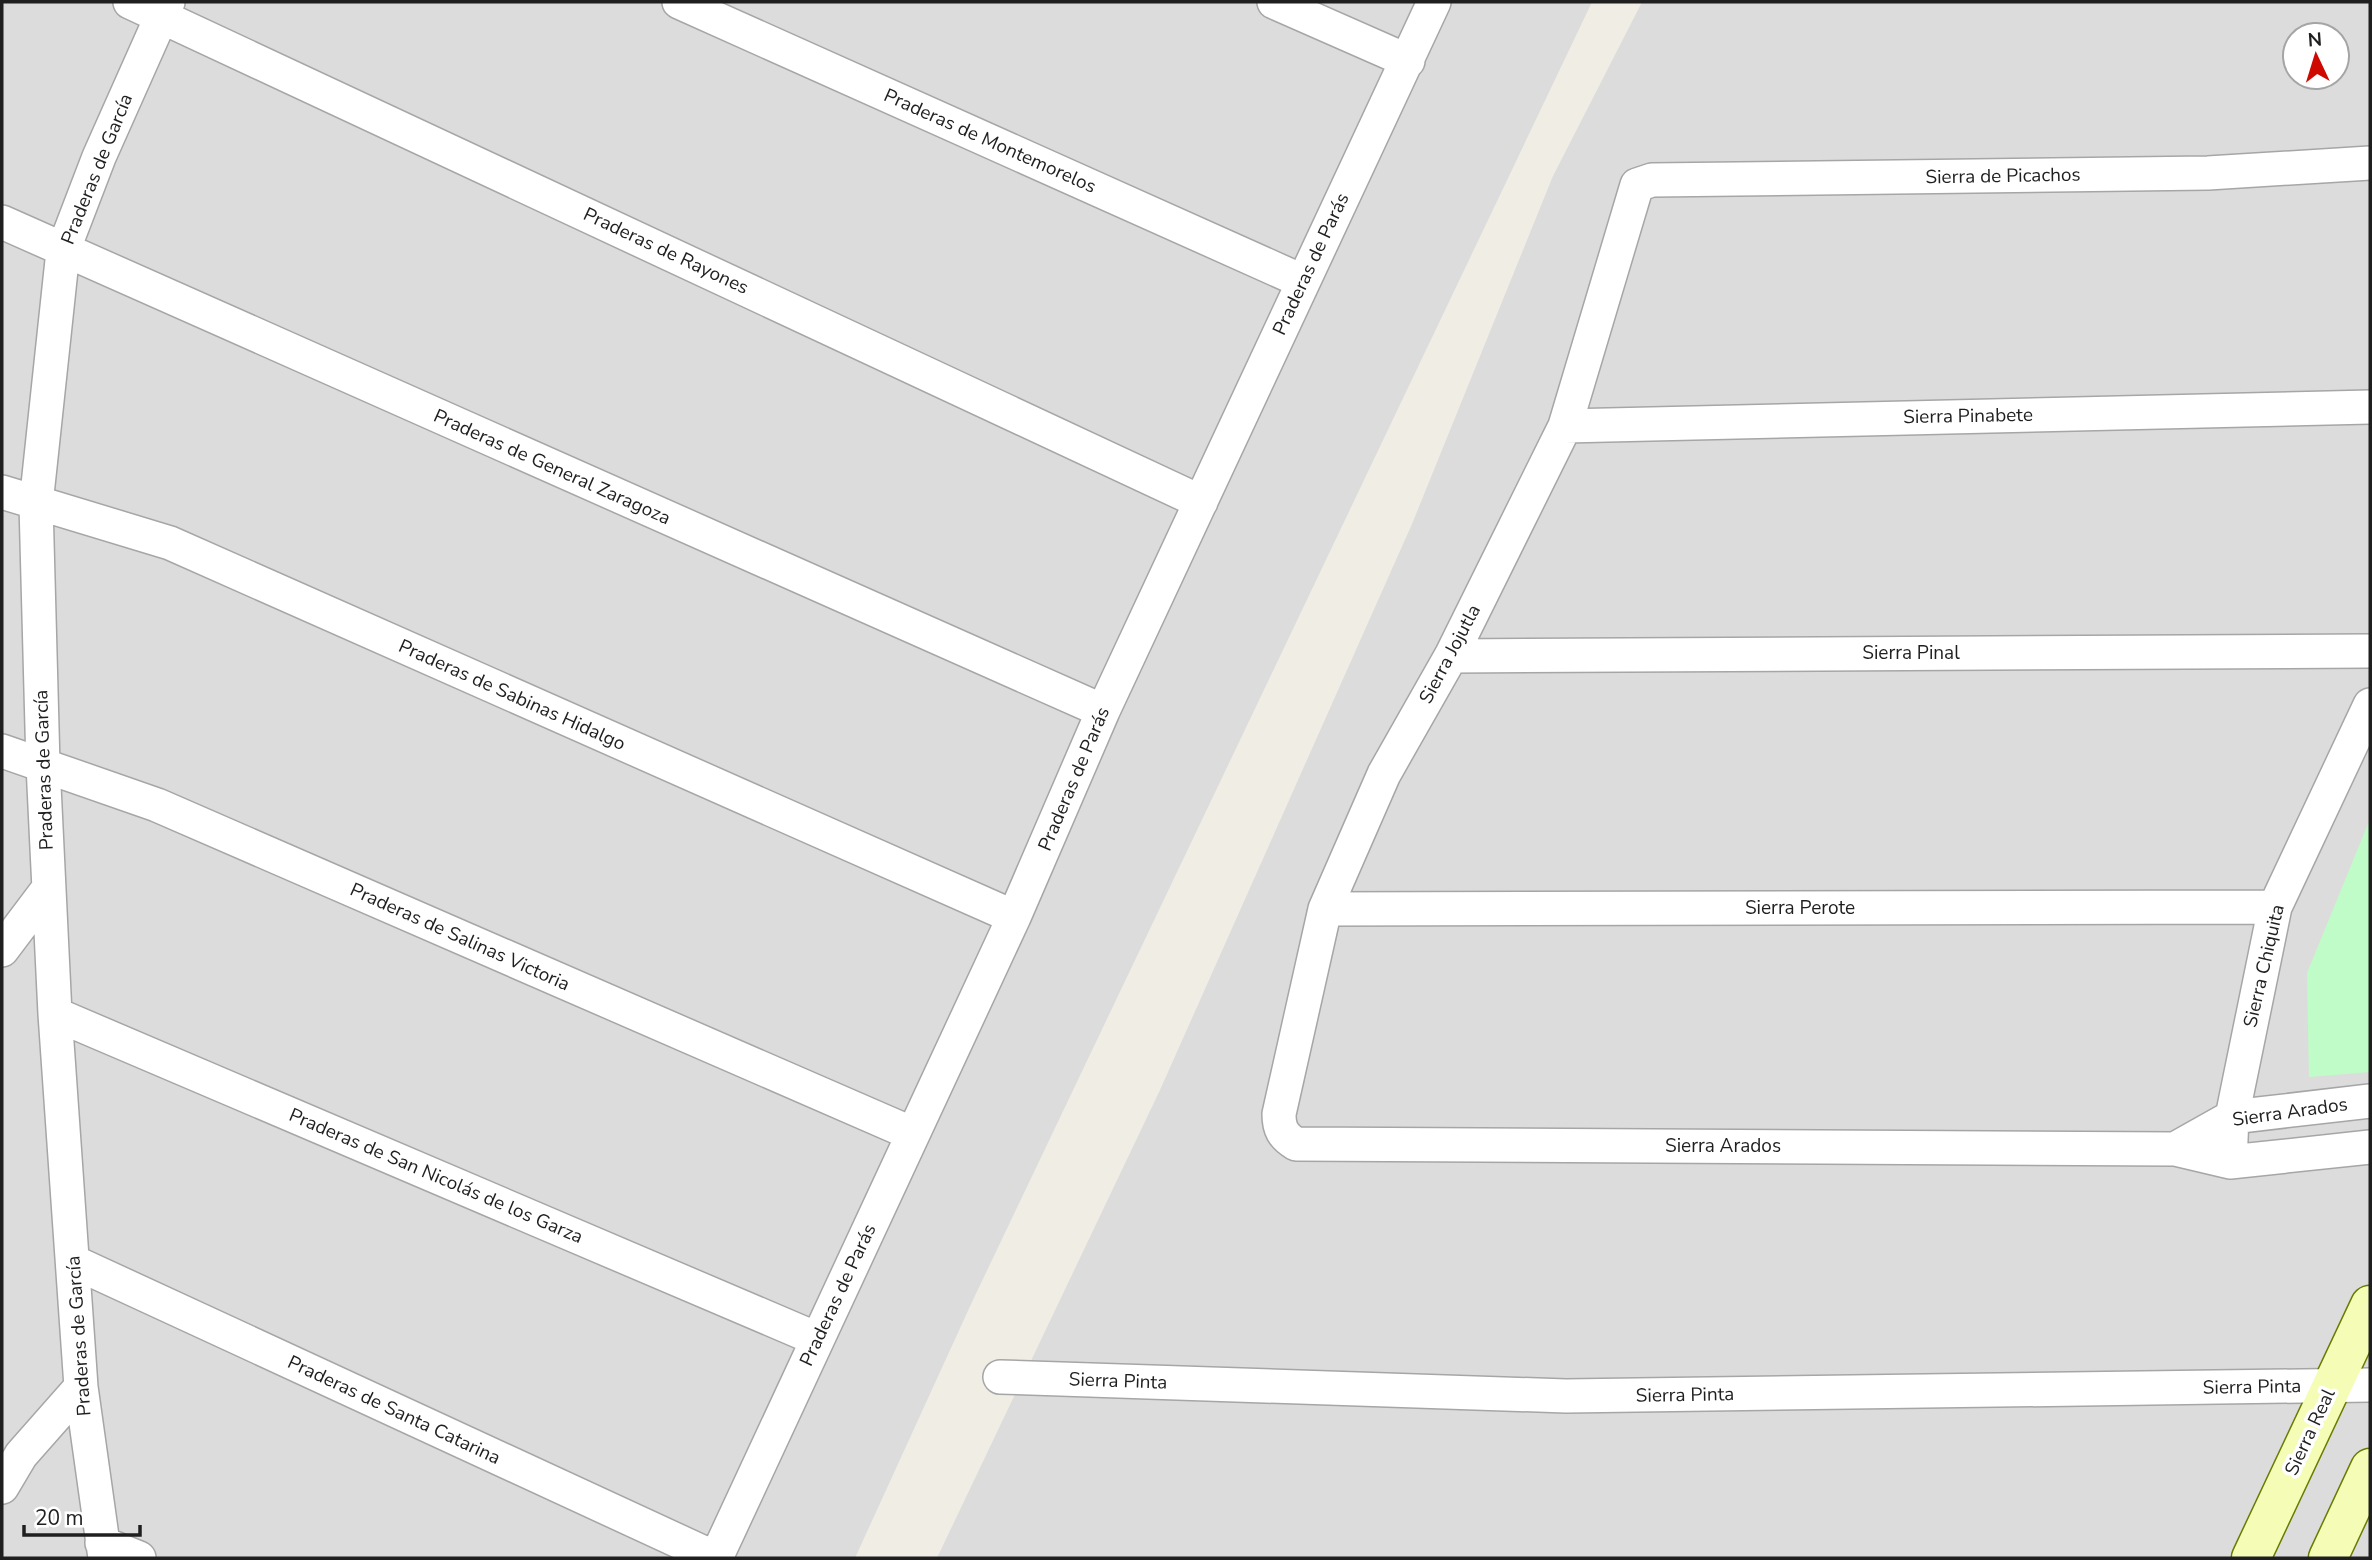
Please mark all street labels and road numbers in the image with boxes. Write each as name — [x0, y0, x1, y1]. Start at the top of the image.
street label: Praderas de Montemorelos — [880, 82, 1100, 200]
street label: Praderas de García — [55, 90, 139, 248]
street label: Sierra de Picachos — [1925, 162, 2081, 190]
street label: Praderas de Parás — [1267, 189, 1355, 339]
street label: Praderas de Rayones — [579, 201, 753, 301]
street label: Sierra Pinabete — [1903, 402, 2033, 430]
street label: Praderas de General Zaragoza — [429, 403, 675, 531]
street label: Sierra Jojutla — [1413, 600, 1487, 708]
street label: Praderas de Sabinas Hidalgo — [394, 633, 630, 757]
street label: Sierra Pinal — [1862, 640, 1960, 666]
street label: Praderas de García — [28, 689, 60, 851]
street label: Praderas de Parás — [1032, 703, 1116, 855]
street label: Praderas de Salinas Victoria — [346, 877, 574, 997]
street label: Sierra Perote — [1745, 895, 1855, 921]
street label: Sierra Chiquita — [2237, 902, 2291, 1030]
street label: Sierra Arados — [2231, 1091, 2349, 1133]
street label: Praderas de San Nicolás de los Garza — [285, 1102, 587, 1250]
street label: Sierra Arados — [1665, 1133, 1781, 1159]
street label: Praderas de Parás — [794, 1220, 882, 1370]
street label: Praderas de García — [60, 1255, 98, 1417]
street label: Praderas de Santa Catarina — [283, 1349, 505, 1471]
street label: Sierra Pinta — [1068, 1366, 1168, 1396]
street label: Sierra Pinta — [2202, 1373, 2302, 1401]
street label: Sierra Pinta — [1635, 1381, 1735, 1409]
street label: Sierra Real — [2279, 1384, 2342, 1480]

